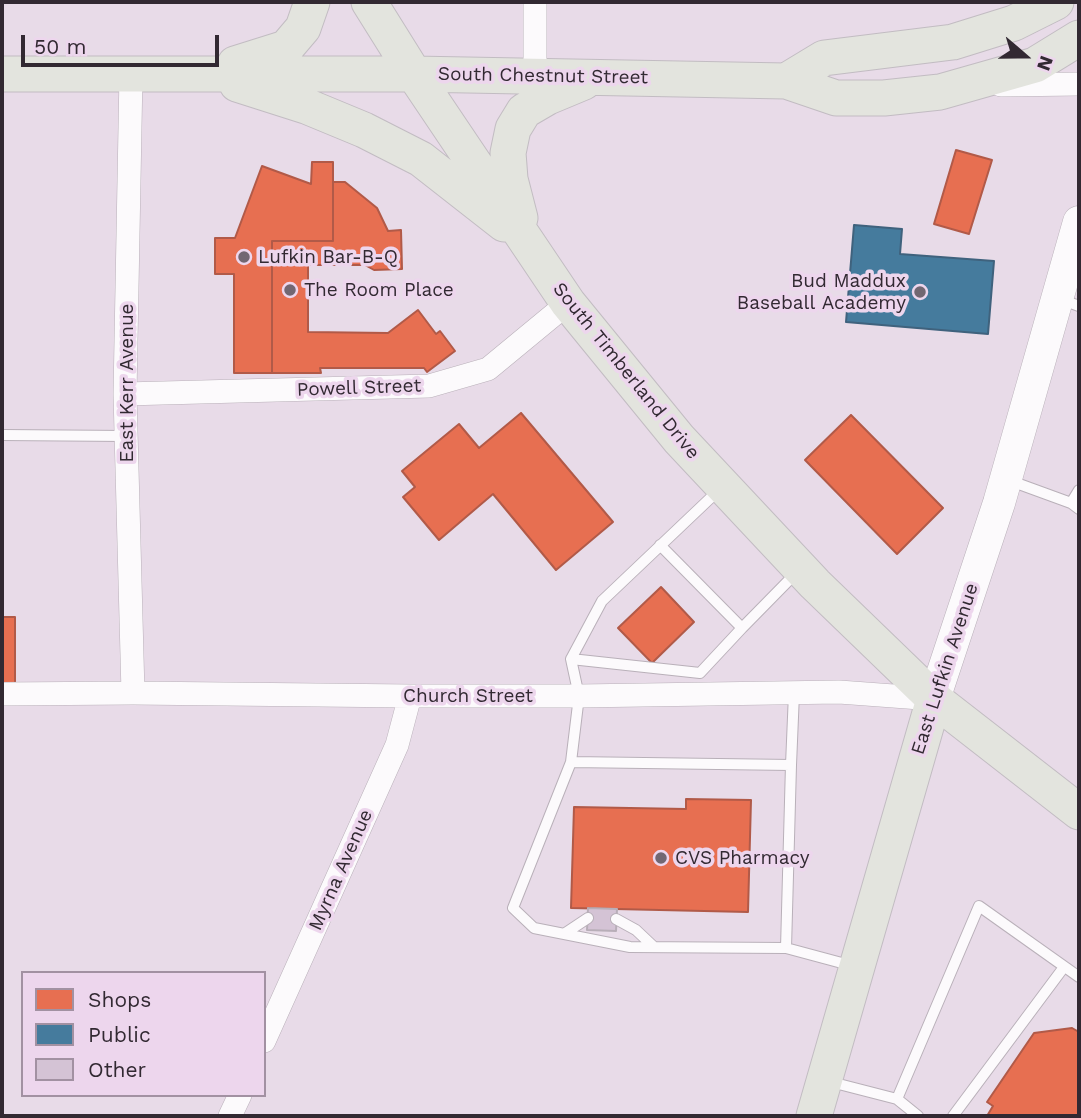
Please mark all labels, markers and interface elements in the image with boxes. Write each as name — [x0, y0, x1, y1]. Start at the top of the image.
scale bar — [24, 21, 222, 65]
north arrow — [990, 21, 1060, 91]
text: 50 m — [34, 34, 86, 59]
text: N — [1032, 53, 1058, 74]
street label: South Chestnut Street — [438, 63, 648, 89]
place label: Lufkin Bar-B-Q — [258, 246, 398, 268]
marker: Lufkin Bar-B-Q — [236, 249, 252, 265]
place label: Bud Maddux Baseball Academy — [737, 270, 906, 314]
street label: South Timberland Drive — [548, 278, 704, 464]
place label: The Room Place — [304, 279, 454, 301]
marker: The Room Place — [282, 282, 298, 298]
marker: Bud Maddux Baseball Academy — [912, 284, 928, 300]
street label: East Kerr Avenue — [116, 303, 138, 463]
street label: Powell Street — [296, 374, 422, 402]
street label: East Lufkin Avenue — [907, 580, 983, 758]
street label: Church Street — [403, 685, 533, 707]
street label: Myrna Avenue — [304, 806, 378, 934]
place label: CVS Pharmacy — [675, 847, 810, 869]
marker: CVS Pharmacy — [653, 850, 669, 866]
legend — [21, 971, 266, 1097]
text: Shops — [88, 987, 151, 1012]
text: Public — [88, 1022, 151, 1047]
text: Other — [88, 1057, 146, 1082]

